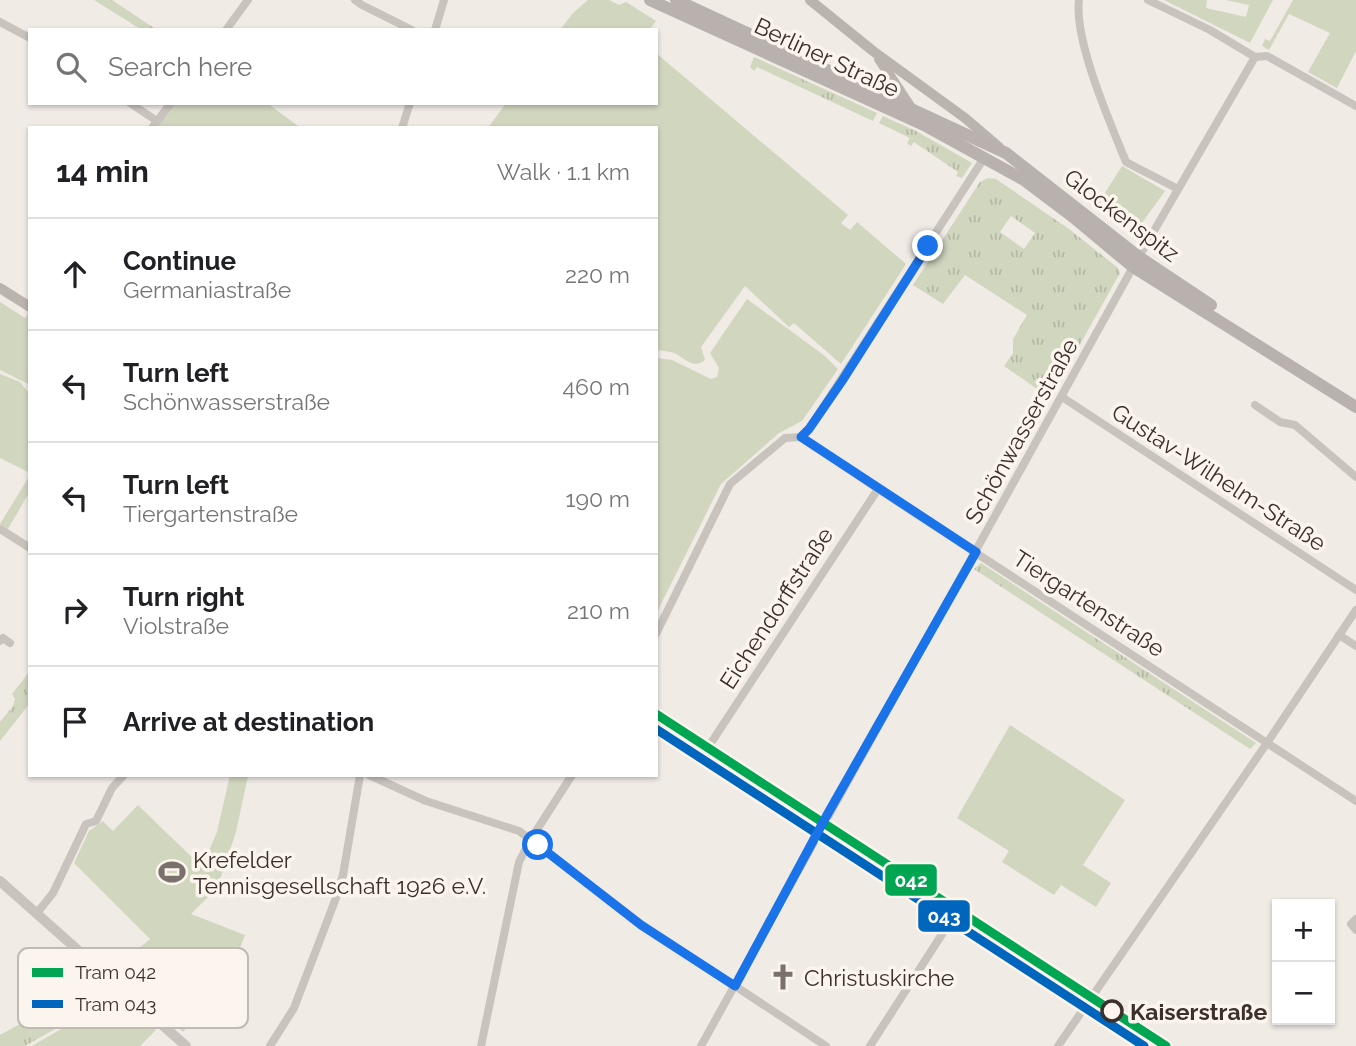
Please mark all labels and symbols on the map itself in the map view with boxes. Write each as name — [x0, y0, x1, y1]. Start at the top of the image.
street label: Berliner Straße — [750, 12, 904, 102]
street label: Glockenspitz — [1059, 163, 1185, 267]
route end — [912, 230, 943, 261]
street label: Schönwasserstraße — [959, 334, 1083, 528]
street label: Gustav-Wilhelm-Straße — [1107, 398, 1331, 556]
street label: Eichendorffstraße — [714, 522, 838, 694]
street label: Tiergartenstraße — [1008, 544, 1170, 662]
route start — [522, 829, 553, 860]
place label: Krefelder Tennisgesellschaft 1926 e.V. — [193, 846, 486, 899]
sports icon: Krefelder Tennisgesellschaft 1926 e.V. — [157, 857, 187, 887]
line badge: 042 — [884, 863, 938, 897]
text: 042 — [894, 869, 928, 891]
line badge: 043 — [917, 899, 971, 933]
text: 043 — [927, 905, 961, 927]
legend — [18, 948, 248, 1028]
text: Tram 042 — [75, 961, 156, 983]
church icon: Christuskirche — [768, 962, 798, 992]
place label: Christuskirche — [804, 964, 954, 991]
text: Tram 043 — [75, 993, 156, 1015]
place label: Kaiserstraße — [1130, 998, 1267, 1025]
marker: Kaiserstraße — [1101, 1000, 1123, 1022]

